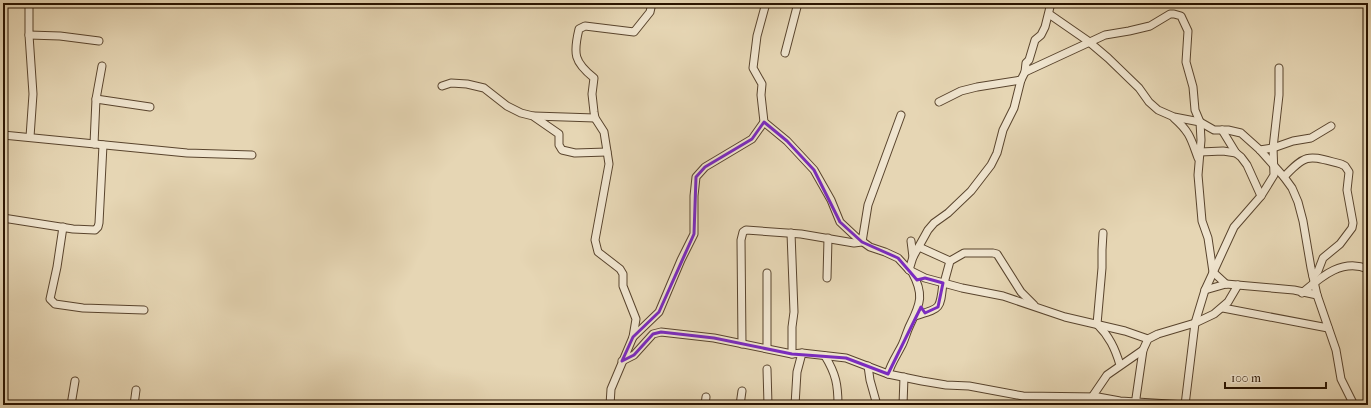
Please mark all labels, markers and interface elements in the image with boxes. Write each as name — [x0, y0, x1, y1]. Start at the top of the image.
scale bar — [1225, 364, 1326, 390]
text: 100 m — [1231, 371, 1261, 385]

